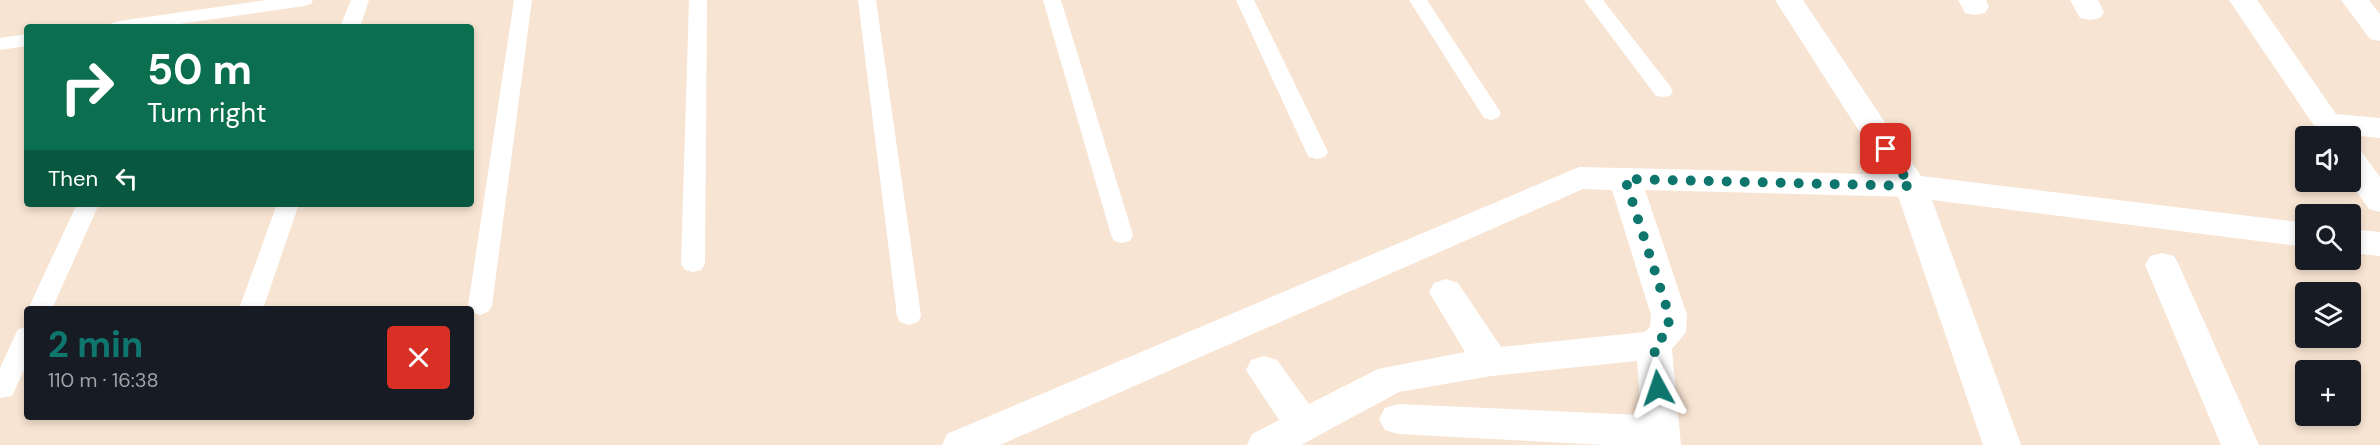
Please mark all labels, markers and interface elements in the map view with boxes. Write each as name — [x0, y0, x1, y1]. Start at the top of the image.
text: 50 m — [147, 42, 252, 97]
icon: right — [48, 48, 126, 126]
text: Turn right — [147, 95, 267, 130]
pin — [1860, 123, 1911, 174]
map controls — [2295, 126, 2361, 426]
button: sound — [2295, 126, 2361, 192]
icon: arrive — [1869, 132, 1902, 165]
icon: left — [110, 162, 143, 195]
text: Then — [48, 164, 98, 193]
button: search — [2295, 204, 2361, 270]
button: layers — [2295, 282, 2361, 348]
text: 2 min — [48, 321, 143, 368]
button: close — [387, 326, 450, 389]
position arrow — [1626, 356, 1690, 420]
button: + — [2295, 360, 2361, 426]
text: 110 m · 16:38 — [48, 367, 159, 393]

